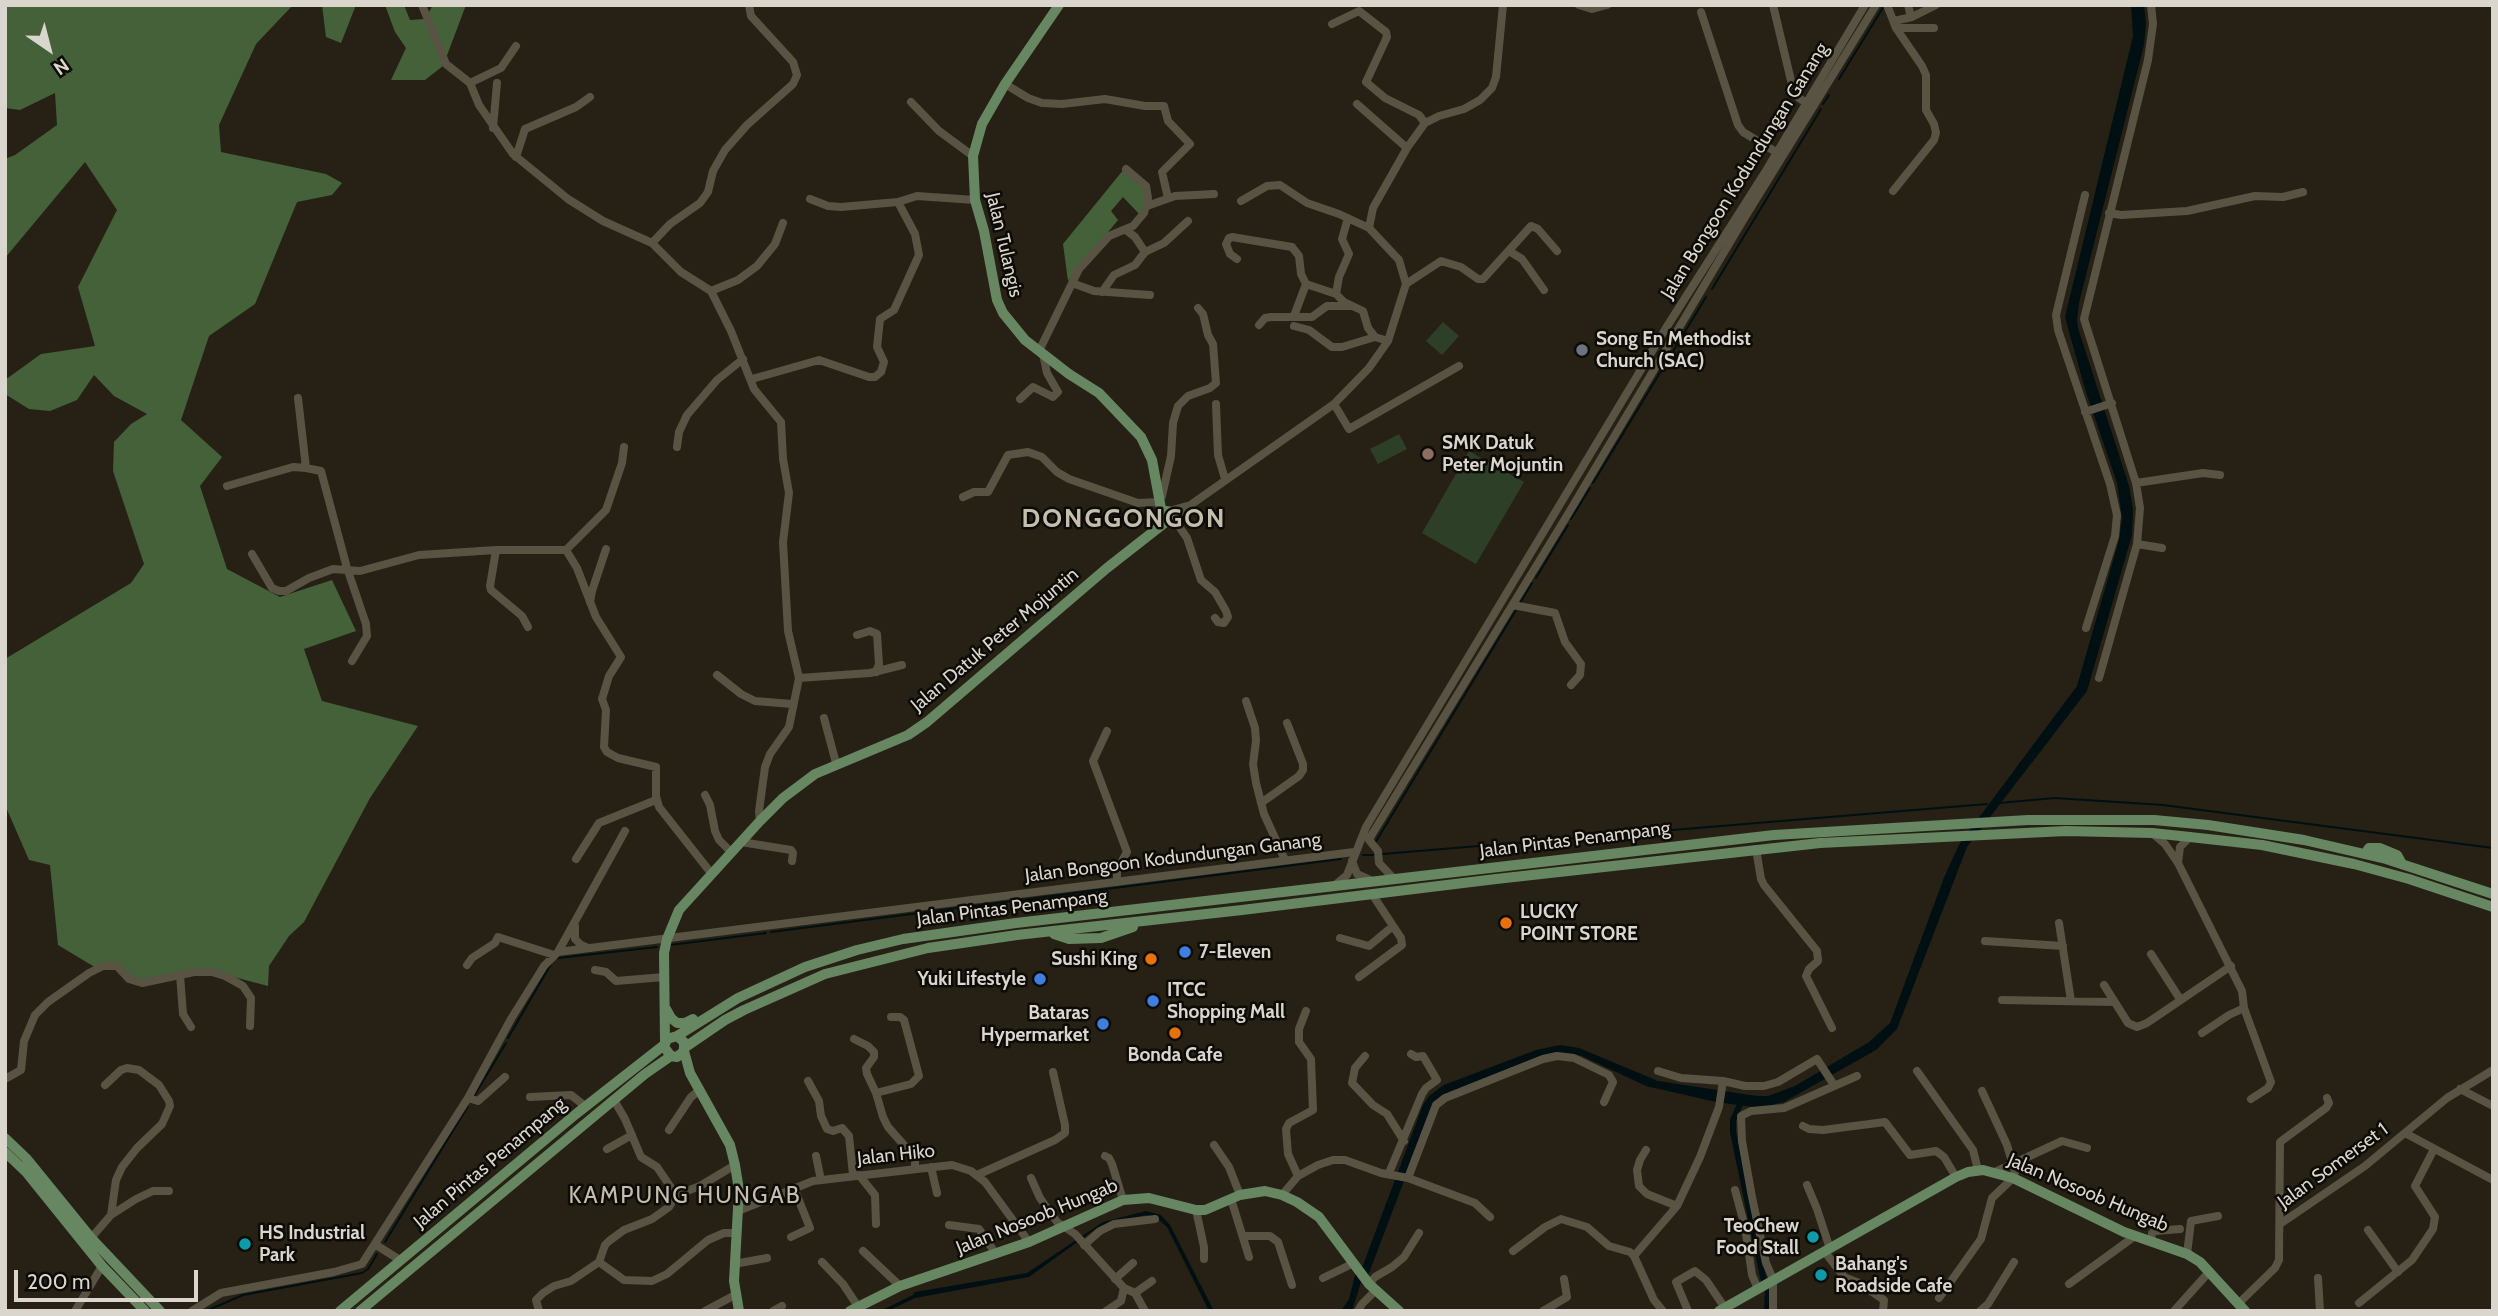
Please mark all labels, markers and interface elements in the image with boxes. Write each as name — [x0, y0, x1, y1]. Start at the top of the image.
north arrow — [14, 14, 84, 84]
street label: Jalan Bongoon Kodundungan Ganang — [1656, 39, 1834, 303]
text: N — [49, 53, 73, 80]
street label: Jalan Tulangis — [981, 190, 1027, 300]
place label: Song En Methodist Church (SAC) — [1596, 328, 1751, 372]
marker: Song En Methodist Church (SAC) — [1574, 342, 1590, 358]
place label: SMK Datuk Peter Mojuntin — [1442, 432, 1563, 476]
marker: SMK Datuk Peter Mojuntin — [1420, 446, 1436, 462]
district label: DONGGONGON — [1023, 503, 1225, 535]
street label: Jalan Datuk Peter Mojuntin — [907, 563, 1083, 717]
street label: Jalan Pintas Penampang — [1478, 817, 1672, 863]
street label: Jalan Bongoon Kodundungan Ganang — [1024, 829, 1322, 887]
street label: Jalan Pintas Penampang — [915, 885, 1109, 931]
place label: LUCKY POINT STORE — [1520, 901, 1638, 945]
marker: LUCKY POINT STORE — [1498, 915, 1514, 931]
place label: 7-Eleven — [1199, 941, 1271, 963]
marker: 7-Eleven — [1177, 944, 1193, 960]
place label: Sushi King — [1051, 948, 1137, 970]
marker: Sushi King — [1143, 951, 1159, 967]
place label: Yuki Lifestyle — [917, 968, 1026, 990]
marker: Yuki Lifestyle — [1032, 971, 1048, 987]
place label: ITCC Shopping Mall — [1167, 979, 1285, 1023]
marker: ITCC Shopping Mall — [1145, 993, 1161, 1009]
place label: Bataras Hypermarket — [981, 1002, 1089, 1046]
marker: Bataras Hypermarket — [1095, 1016, 1111, 1032]
marker: Bonda Cafe — [1167, 1025, 1183, 1041]
place label: Bonda Cafe — [1128, 1044, 1222, 1066]
street label: Jalan Pintas Penampang — [409, 1093, 571, 1233]
street label: Jalan Somerset 1 — [2273, 1118, 2393, 1214]
street label: Jalan Hiko — [856, 1140, 936, 1170]
street label: Jalan Nosoob Hungab — [2004, 1149, 2172, 1237]
street label: Jalan Nosoob Hungab — [953, 1174, 1121, 1260]
district label: KAMPUNG HUNGAB — [570, 1182, 800, 1210]
place label: TeoChew Food Stall — [1716, 1215, 1799, 1259]
place label: HS Industrial Park — [259, 1222, 365, 1266]
marker: TeoChew Food Stall — [1805, 1229, 1821, 1245]
marker: HS Industrial Park — [237, 1236, 253, 1252]
place label: Bahang's Roadside Cafe — [1835, 1253, 1952, 1297]
scale bar — [18, 1256, 201, 1300]
marker: Bahang's Roadside Cafe — [1813, 1267, 1829, 1283]
text: 200 m — [27, 1269, 90, 1294]

